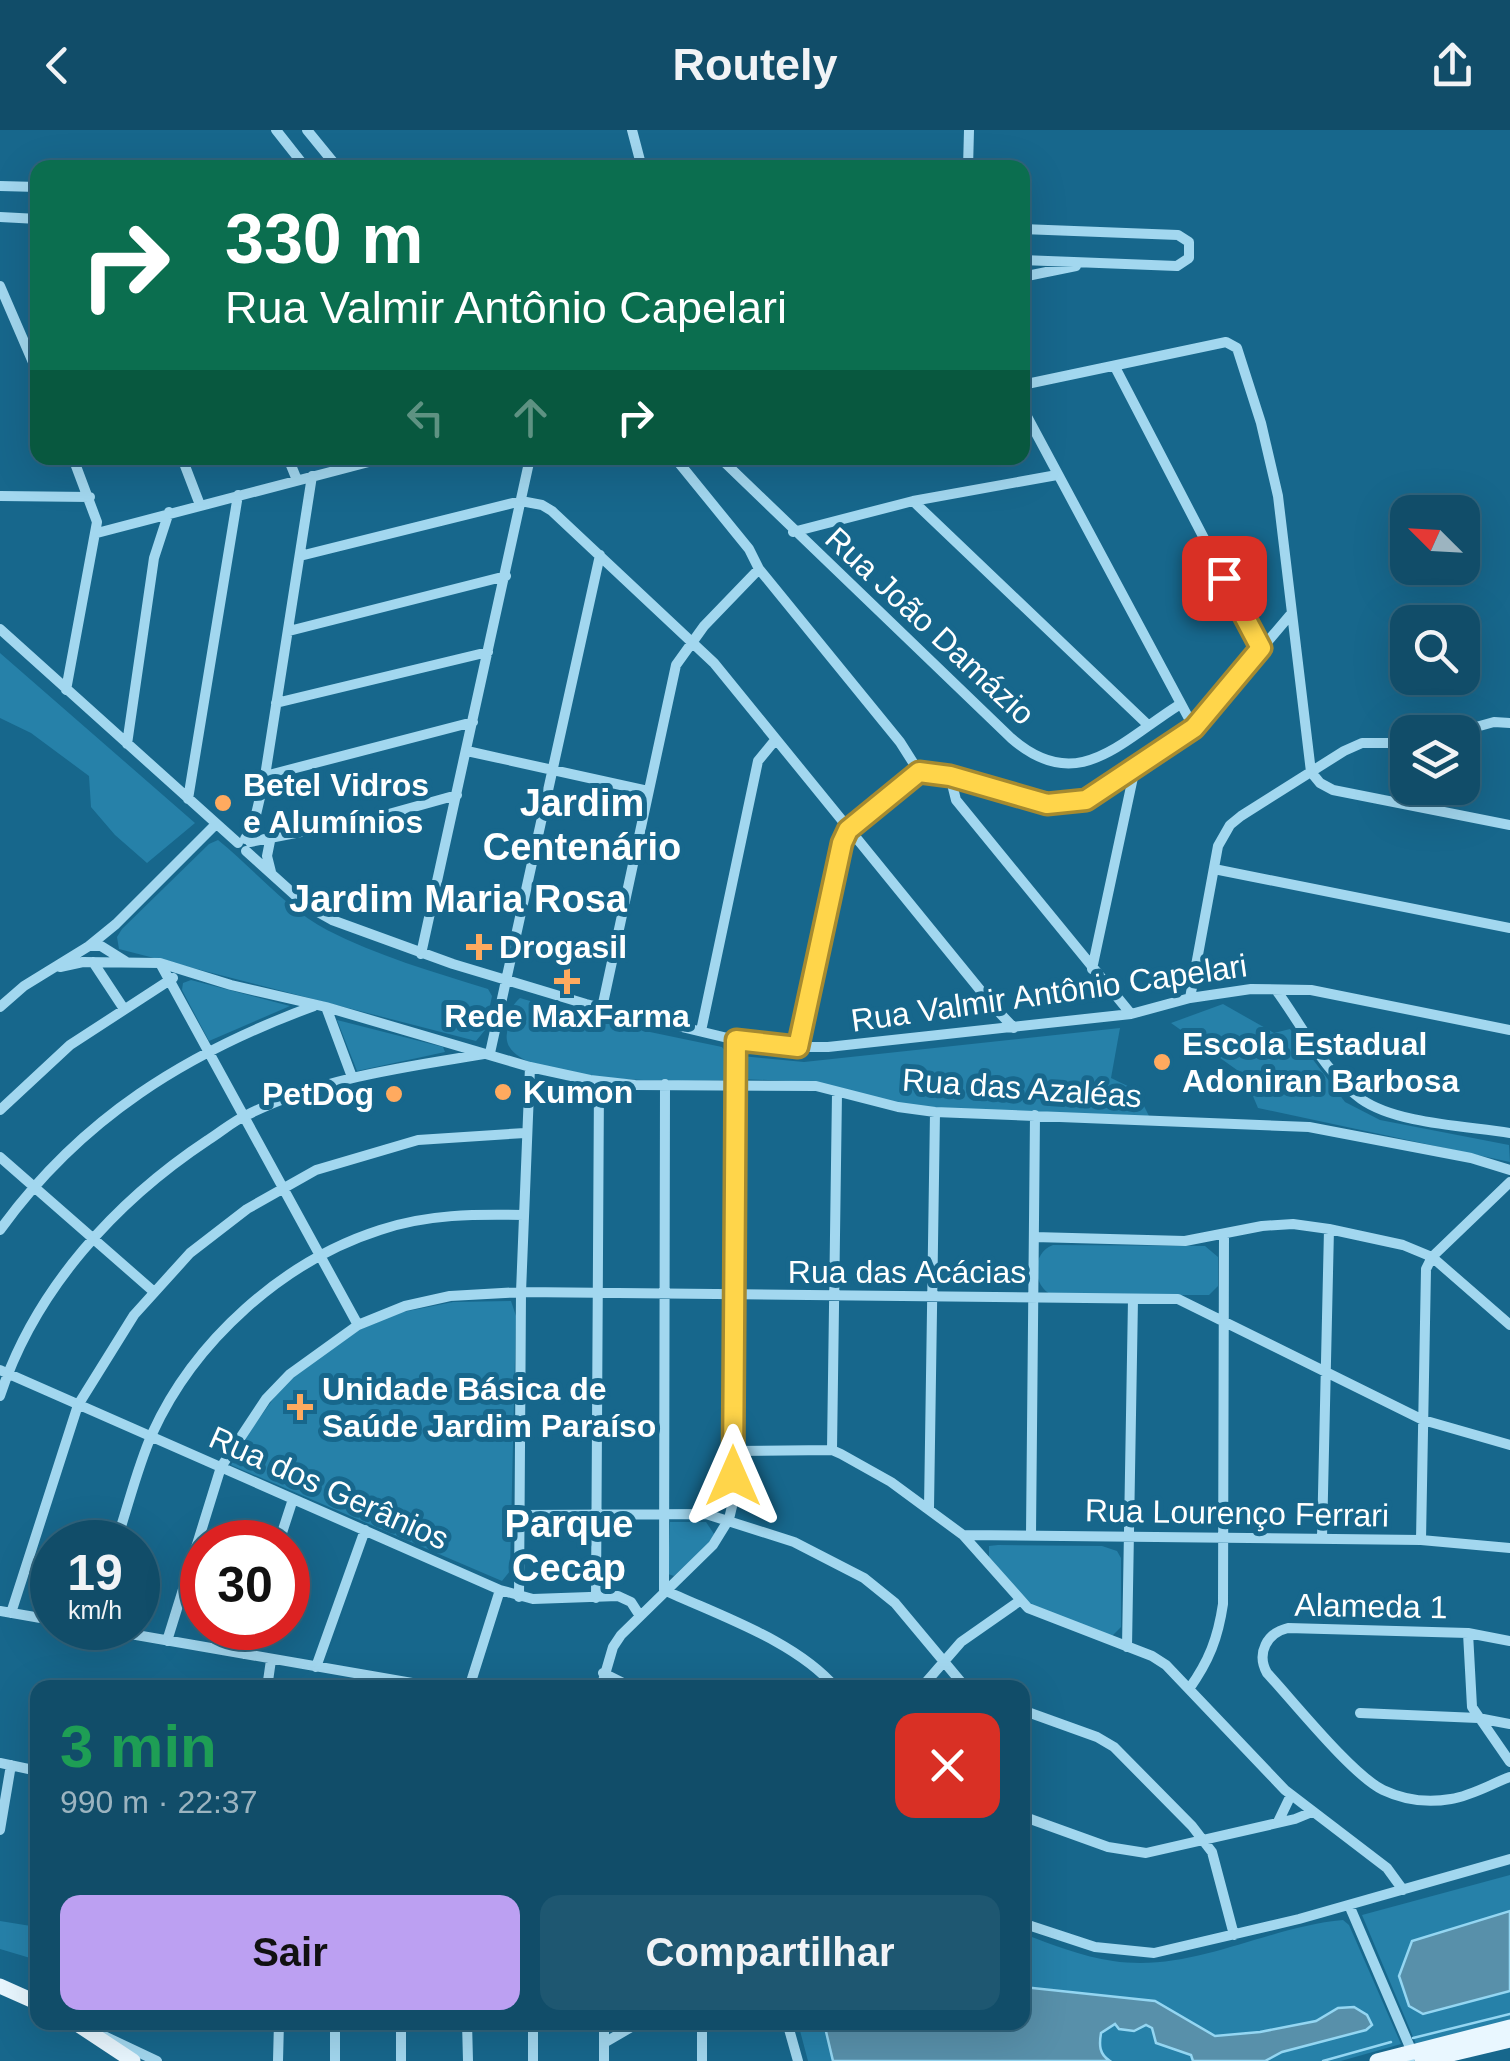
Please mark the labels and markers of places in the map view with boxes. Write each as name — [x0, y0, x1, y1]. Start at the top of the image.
pin — [1182, 536, 1267, 621]
place label: Betel Vidros e Alumínios — [243, 767, 429, 840]
marker: Betel Vidros e Alumínios — [212, 792, 234, 814]
place label: Drogasil — [499, 929, 627, 965]
marker: Drogasil — [468, 936, 490, 958]
marker: Rede MaxFarma — [556, 970, 578, 992]
place label: Rede MaxFarma — [444, 998, 690, 1034]
place label: Escola Estadual Adoniran Barbosa — [1182, 1026, 1460, 1099]
marker: Escola Estadual Adoniran Barbosa — [1151, 1051, 1173, 1073]
place label: Kumon — [523, 1074, 633, 1110]
place label: PetDog — [262, 1076, 374, 1112]
marker: Kumon — [492, 1081, 514, 1103]
marker: PetDog — [383, 1083, 405, 1105]
place label: Unidade Básica de Saúde Jardim Paraíso — [322, 1371, 656, 1444]
marker: Unidade Básica de Saúde Jardim Paraíso — [287, 1394, 313, 1420]

